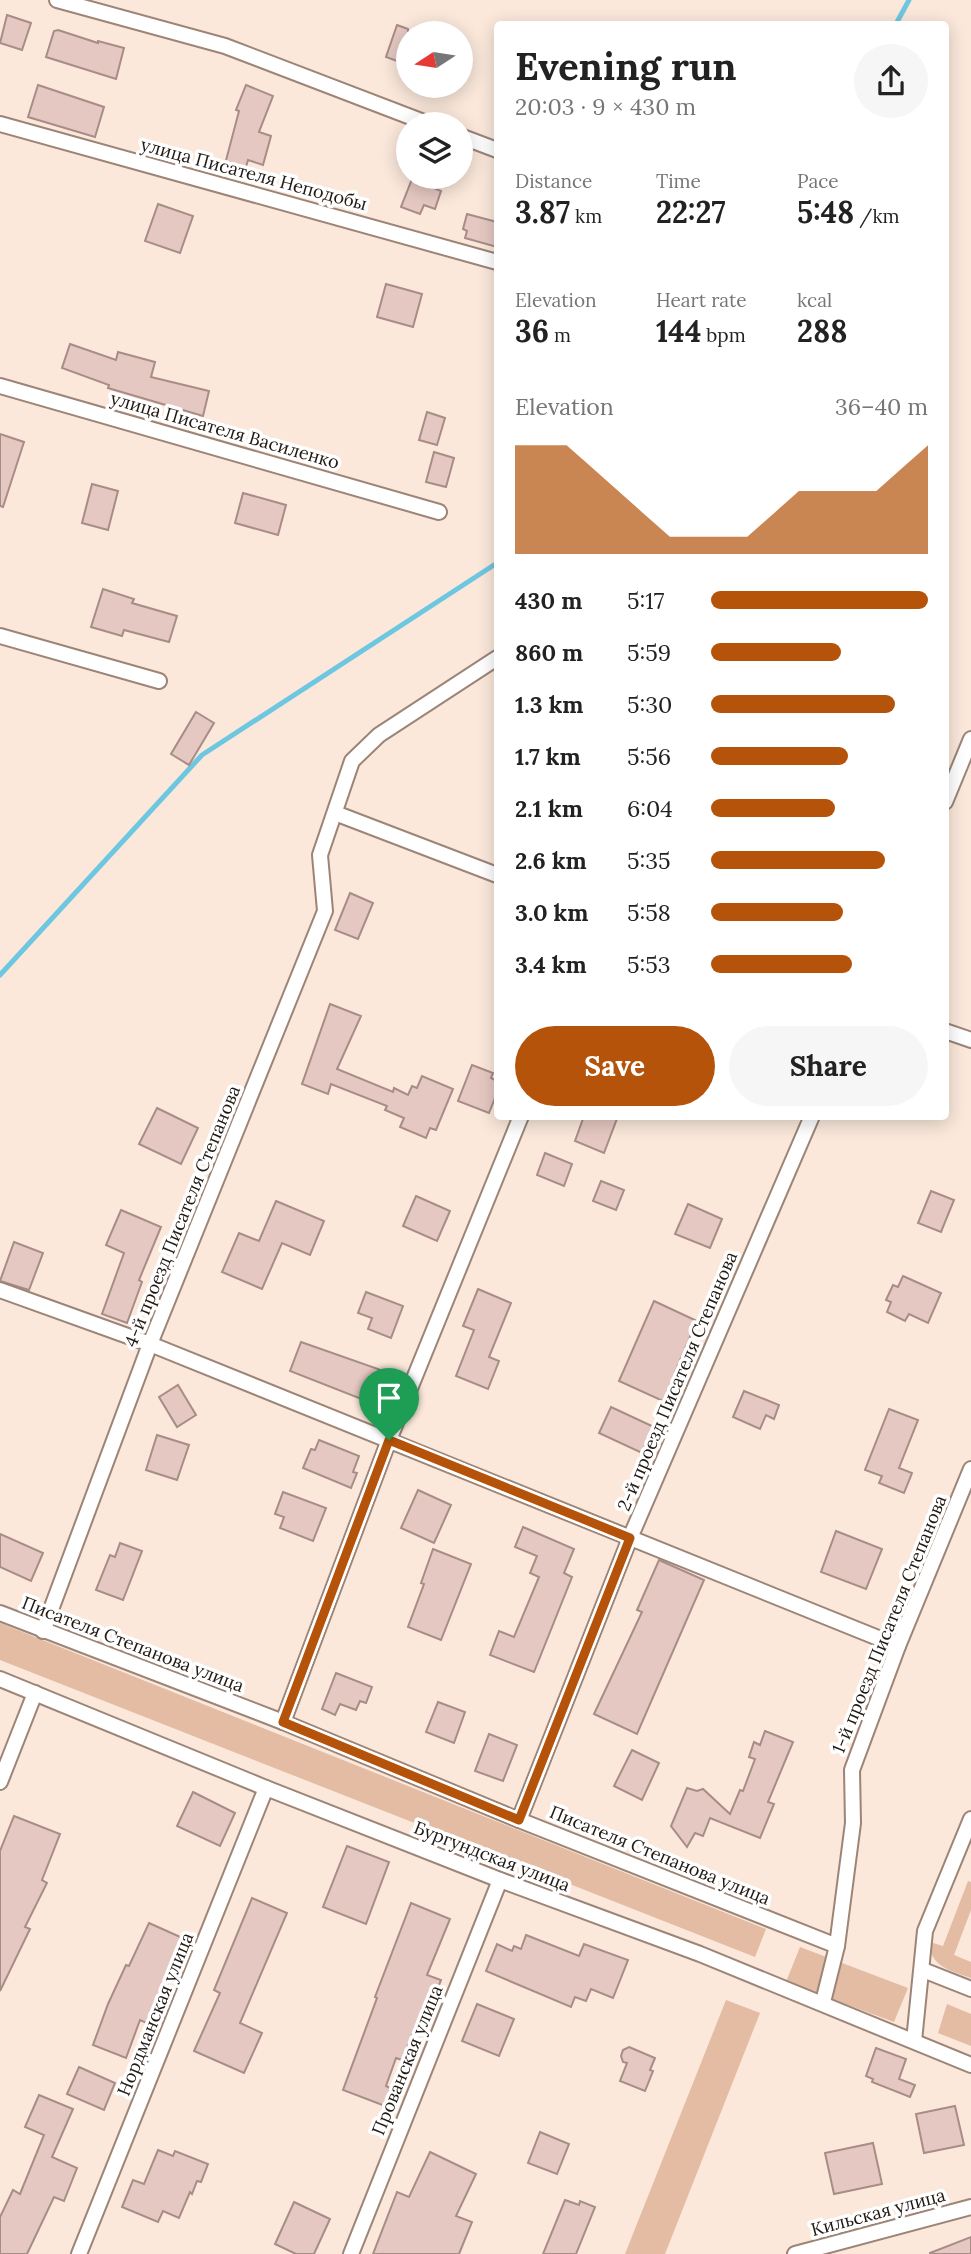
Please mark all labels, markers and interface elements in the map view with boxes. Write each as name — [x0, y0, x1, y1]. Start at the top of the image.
north arrow — [396, 21, 472, 98]
map controls — [396, 21, 473, 189]
text: Evening run — [515, 42, 737, 90]
button: share — [854, 44, 928, 118]
text: 20:03 · 9 × 430 m — [515, 92, 696, 121]
button: layers — [396, 112, 473, 189]
street label: улица Писателя Неподобы — [138, 133, 370, 215]
text: Distance — [515, 169, 592, 193]
text: Time — [656, 169, 701, 193]
text: Pace — [797, 169, 839, 193]
text: 3.87 — [515, 193, 570, 231]
text: 22:27 — [656, 193, 726, 231]
text: 5:48 — [797, 193, 854, 231]
text: km — [570, 204, 602, 228]
text: /km — [854, 204, 900, 228]
text: Elevation — [515, 288, 597, 312]
text: Heart rate — [656, 288, 747, 312]
text: kcal — [797, 288, 832, 312]
text: 36 — [515, 312, 549, 350]
text: 144 — [656, 312, 701, 350]
text: 288 — [797, 312, 847, 350]
text: m — [549, 323, 571, 347]
text: bpm — [701, 323, 746, 347]
street label: улица Писателя Василенко — [108, 386, 342, 474]
text: Elevation — [515, 392, 614, 421]
text: 36–40 m — [835, 392, 928, 421]
text: 430 m — [515, 586, 582, 615]
text: 5:17 — [627, 586, 664, 615]
text: 860 m — [515, 638, 583, 667]
text: 5:59 — [627, 638, 671, 667]
text: 1.3 km — [515, 690, 583, 719]
text: 5:30 — [627, 690, 672, 719]
text: 1.7 km — [515, 742, 581, 771]
text: 5:56 — [627, 742, 671, 771]
text: 2.1 km — [515, 794, 583, 823]
text: 6:04 — [627, 794, 673, 823]
text: 2.6 km — [515, 846, 587, 875]
text: 5:35 — [627, 846, 671, 875]
text: 3.0 km — [515, 898, 588, 927]
text: 5:58 — [627, 898, 671, 927]
text: 3.4 km — [515, 950, 587, 979]
text: 5:53 — [627, 950, 671, 979]
button: Save — [515, 1026, 715, 1106]
button: Share — [729, 1026, 928, 1106]
street label: 4-й проезд Писателя Степанова — [119, 1082, 245, 1350]
street label: 2-й проезд Писателя Степанова — [612, 1248, 742, 1514]
pin — [359, 1368, 419, 1440]
icon: arrive — [370, 1379, 408, 1417]
street label: 1-й проезд Писателя Степанова — [827, 1492, 951, 1756]
street label: Писателя Степанова улица — [19, 1591, 247, 1697]
street label: Писателя Степанова улица — [546, 1800, 774, 1910]
street label: Бургундская улица — [411, 1816, 573, 1896]
street label: Нордманская улица — [112, 1929, 198, 2099]
street label: Прованская улица — [366, 1982, 448, 2138]
street label: Кильская улица — [808, 2183, 948, 2241]

